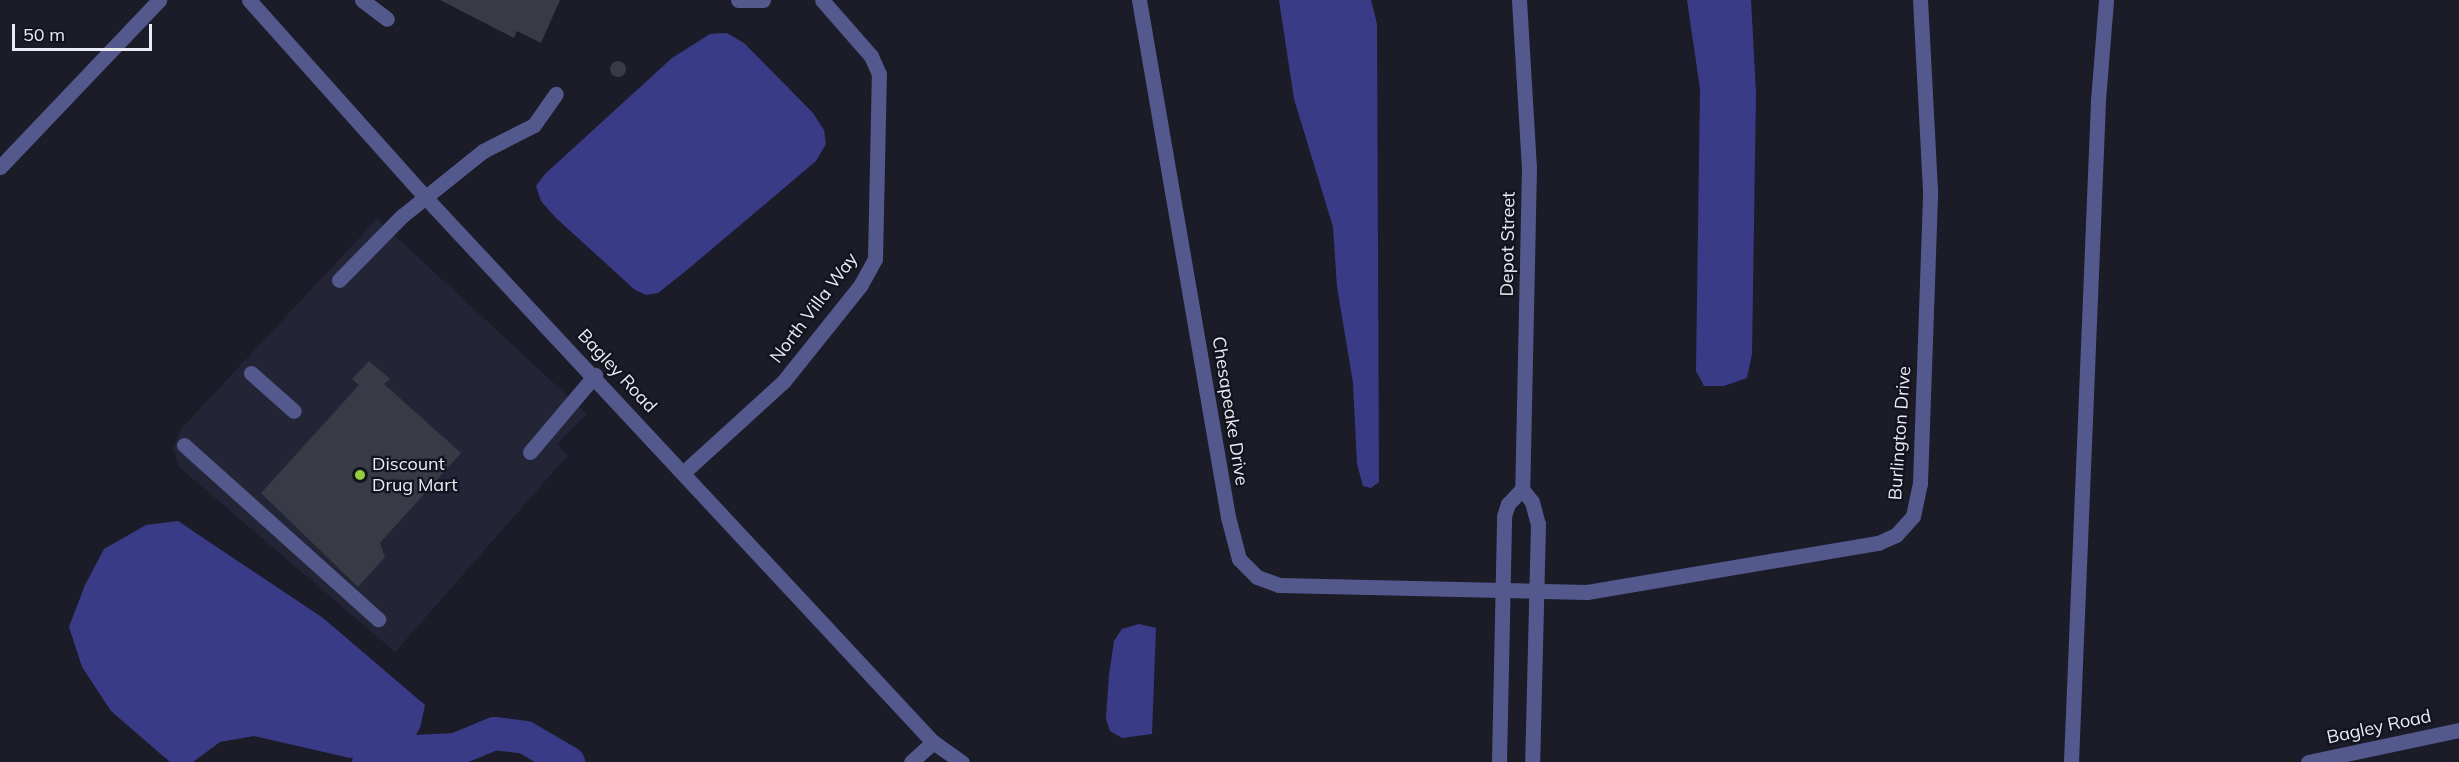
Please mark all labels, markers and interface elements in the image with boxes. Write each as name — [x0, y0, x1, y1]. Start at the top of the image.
scale bar — [15, 12, 154, 50]
text: 50 m — [23, 23, 65, 46]
street label: Depot Street — [1496, 191, 1520, 297]
street label: North Villa Way — [766, 249, 862, 367]
street label: Bagley Road — [573, 325, 661, 417]
street label: Chesapeake Drive — [1208, 335, 1252, 487]
street label: Burlington Drive — [1885, 365, 1915, 501]
place label: Discount Drug Mart — [372, 454, 457, 496]
marker: Discount Drug Mart — [353, 468, 367, 482]
street label: Bagley Road — [2325, 705, 2433, 749]

